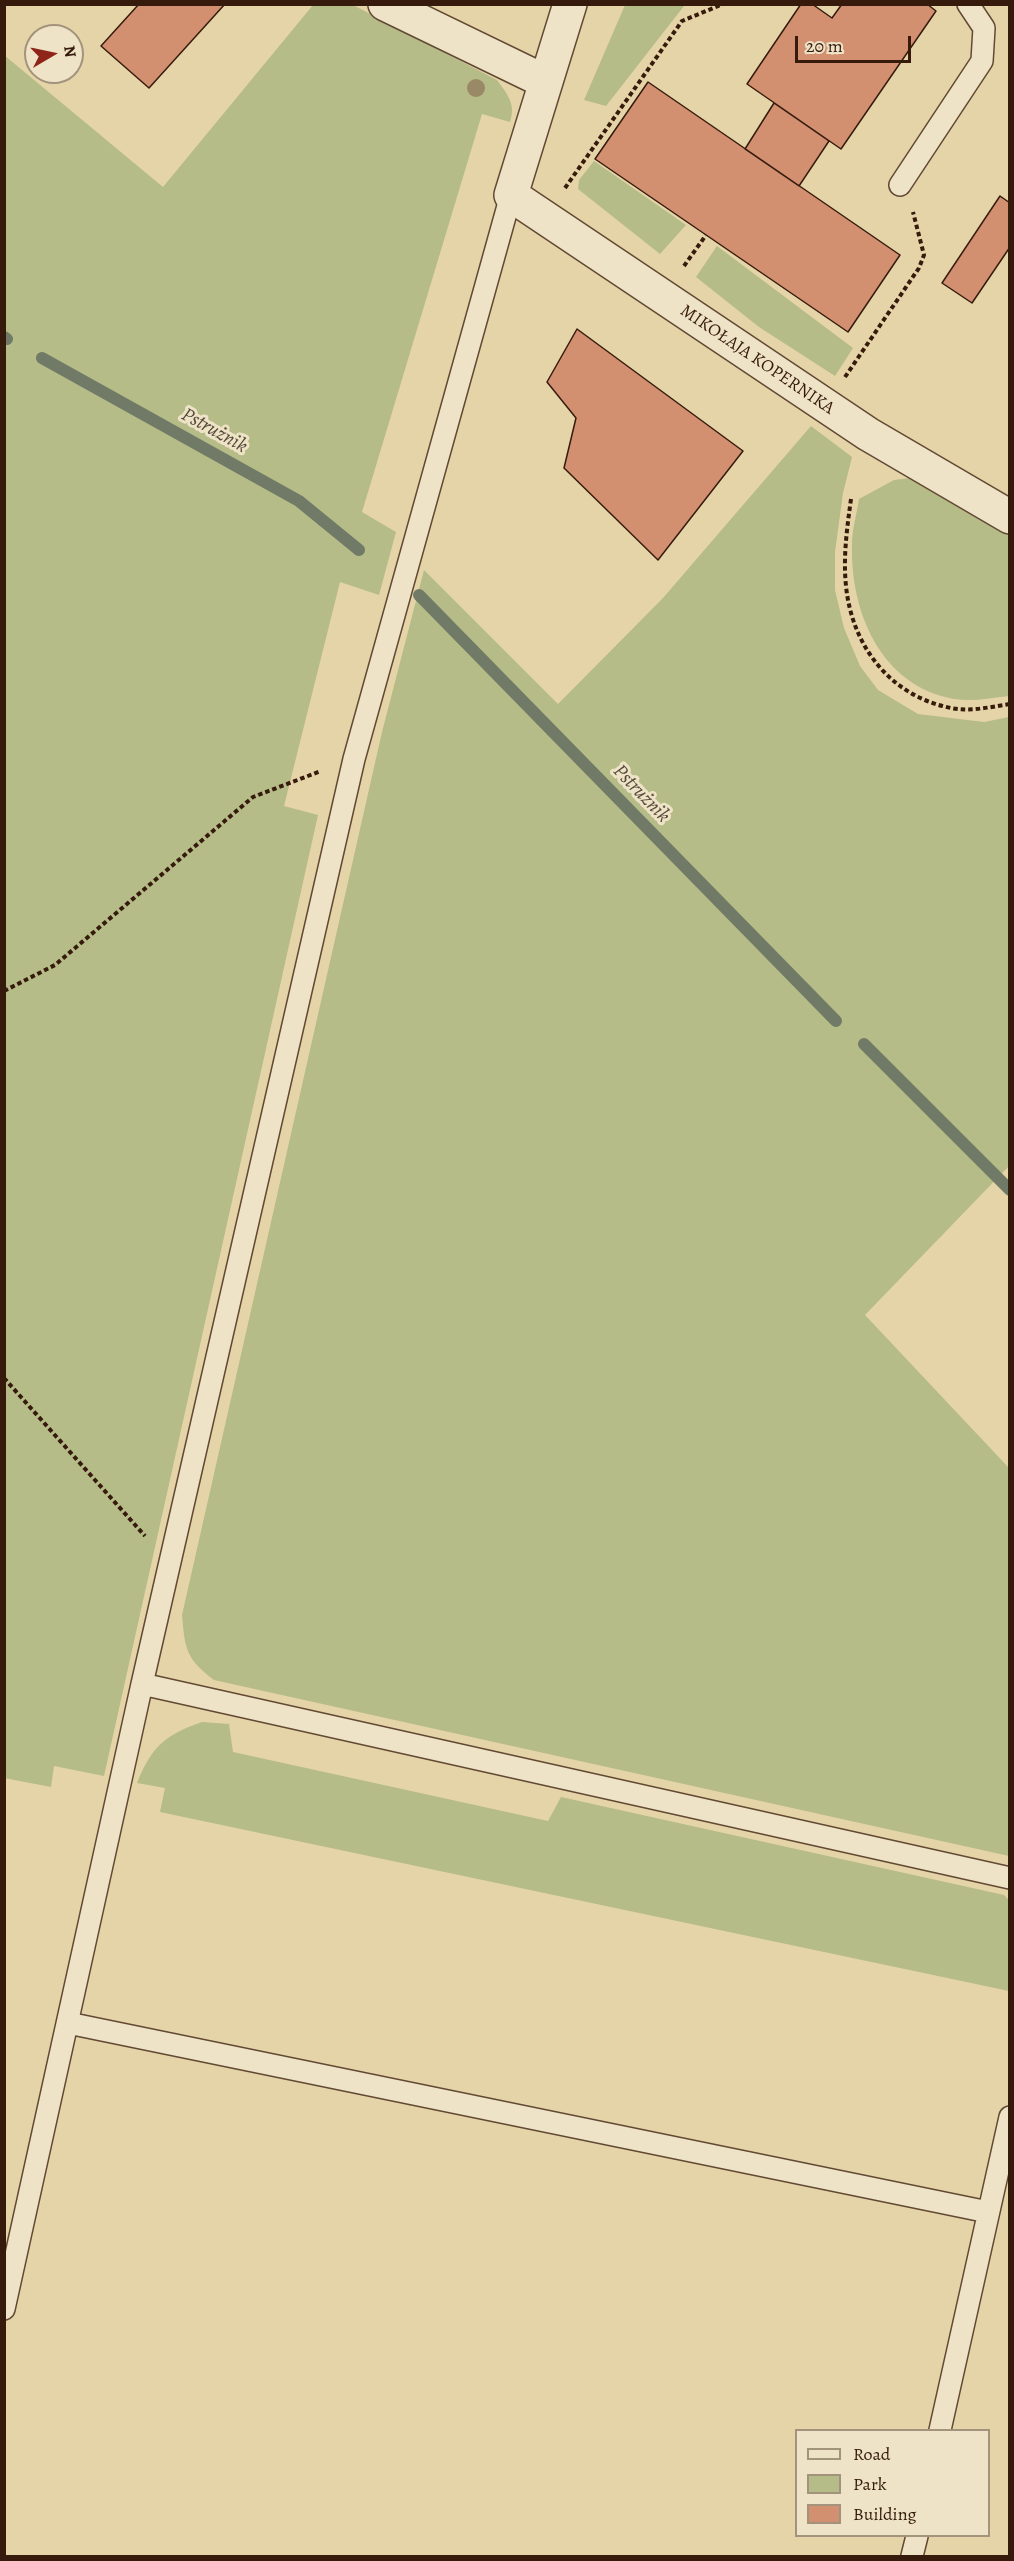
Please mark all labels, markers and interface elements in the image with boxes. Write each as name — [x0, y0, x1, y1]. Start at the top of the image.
north arrow — [24, 24, 84, 84]
scale bar — [798, 24, 914, 62]
text: 20 m — [806, 34, 843, 58]
text: N — [58, 44, 82, 59]
street label: MIKOŁAJA KOPERNIKA — [676, 300, 838, 420]
water label: Pstrużnik — [177, 403, 251, 459]
water label: Pstrużnik — [607, 760, 675, 828]
legend — [795, 2429, 990, 2537]
text: Road — [853, 2442, 890, 2466]
text: Park — [853, 2472, 887, 2496]
text: Building — [853, 2502, 917, 2526]

